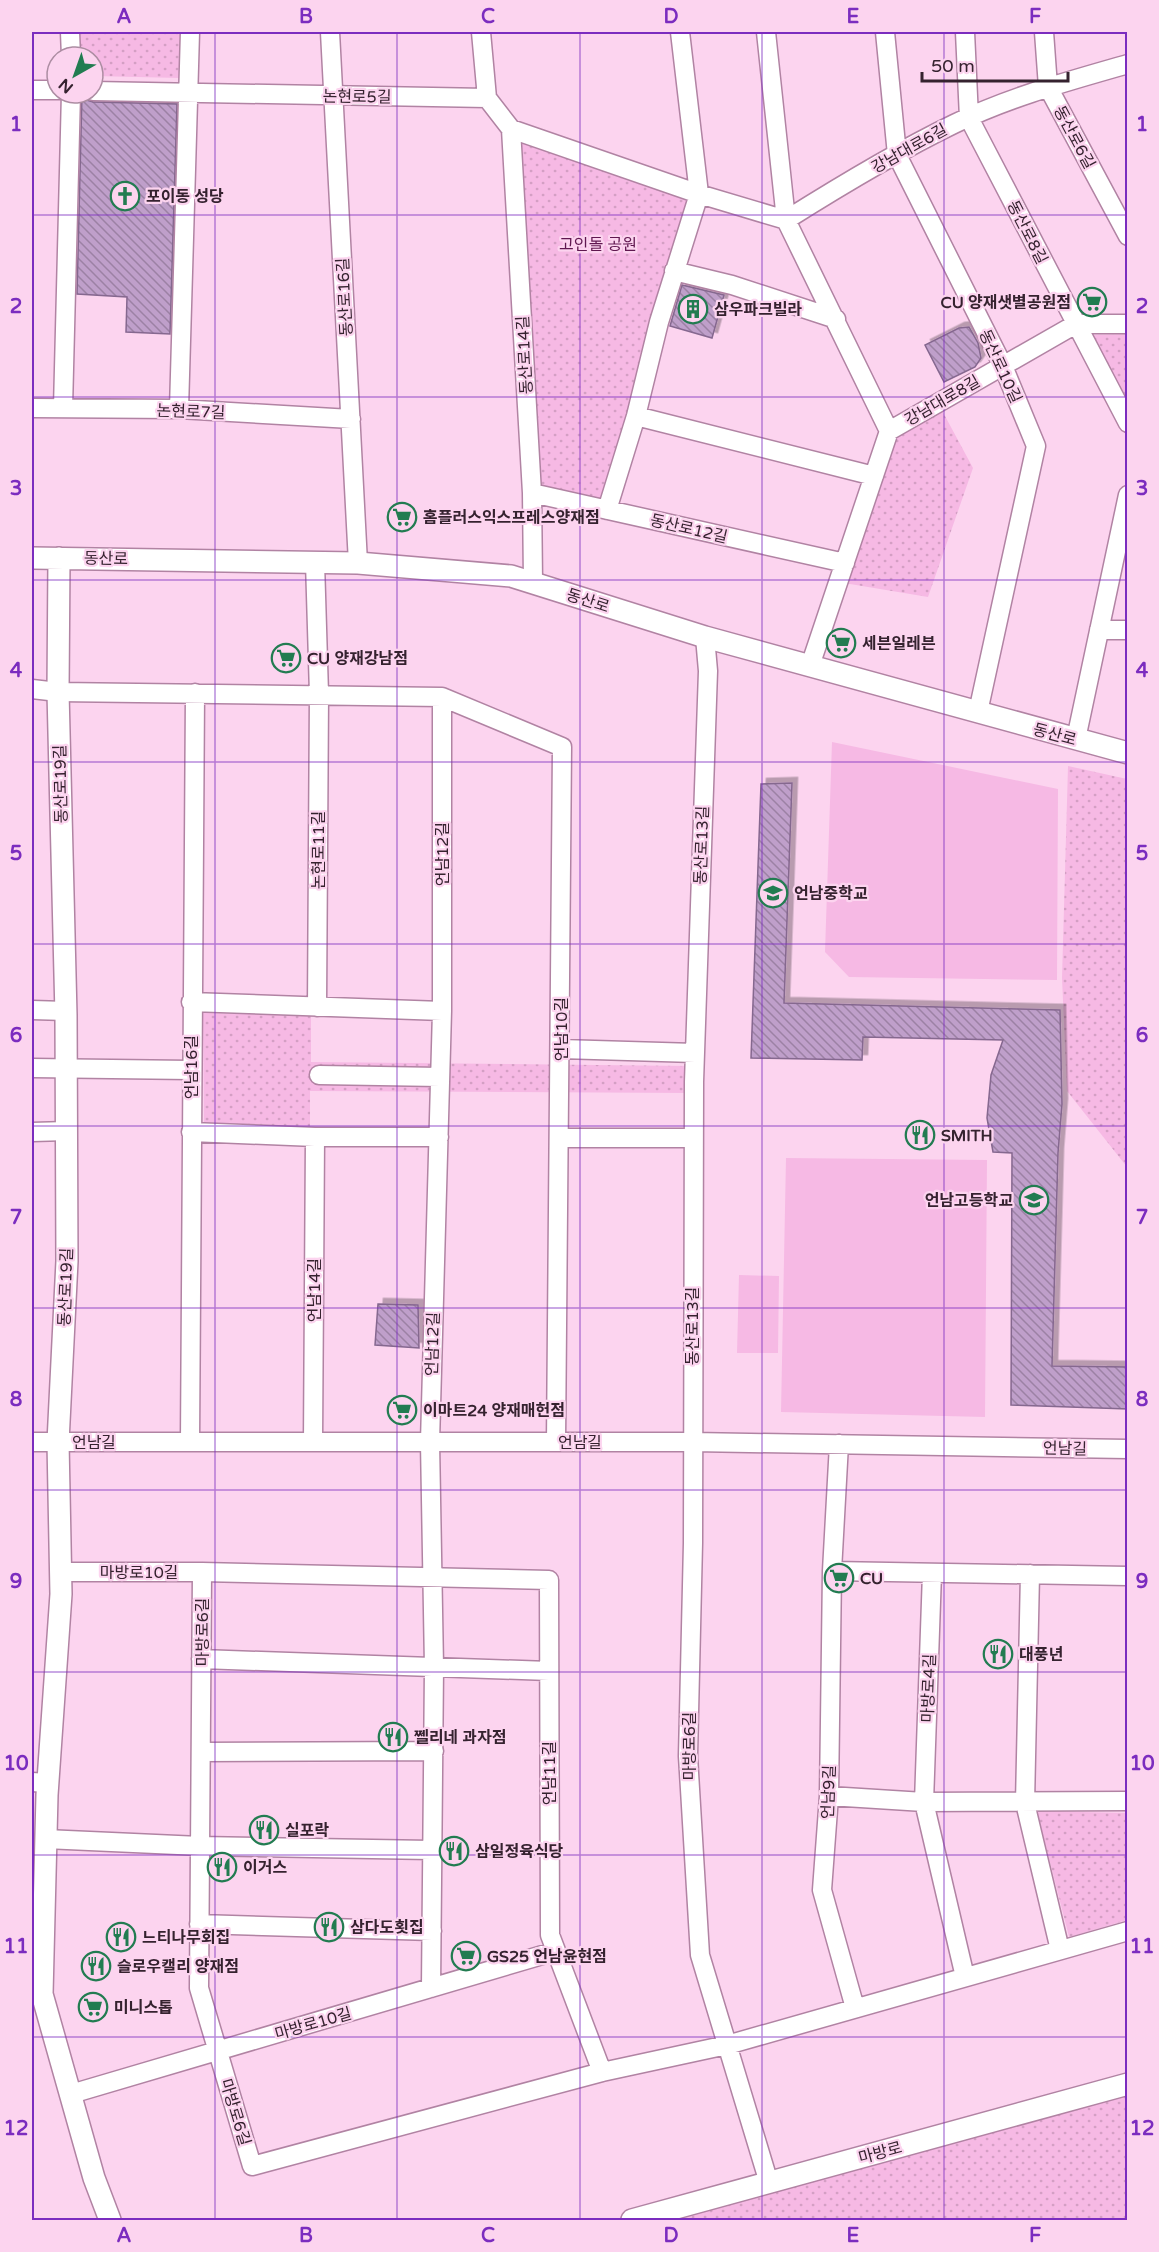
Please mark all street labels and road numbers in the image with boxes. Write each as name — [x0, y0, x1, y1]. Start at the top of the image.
street label: 논현로5길 — [322, 86, 392, 108]
street label: 동산로6길 — [1049, 102, 1099, 173]
street label: 강남대로6길 — [868, 120, 951, 178]
street label: 동산로8길 — [1003, 197, 1052, 268]
street label: 동산로16길 — [333, 257, 357, 337]
street label: 동산로14길 — [513, 315, 537, 395]
street label: 동산로10길 — [974, 326, 1026, 406]
street label: 강남대로8길 — [901, 371, 984, 430]
street label: 논현로7길 — [156, 401, 226, 423]
street label: 동산로12길 — [648, 510, 730, 548]
street label: 동산로 — [84, 549, 129, 569]
street label: 동산로 — [564, 585, 612, 617]
street label: 동산로 — [1031, 720, 1079, 750]
street label: 동산로19길 — [50, 744, 72, 824]
street label: 동산로13길 — [691, 805, 713, 885]
street label: 논현로11길 — [309, 811, 329, 889]
street label: 언남12길 — [433, 822, 453, 886]
street label: 언남10길 — [552, 997, 572, 1061]
street label: 언남16길 — [182, 1035, 202, 1099]
street label: 동산로19길 — [55, 1247, 77, 1327]
street label: 언남14길 — [305, 1258, 325, 1322]
street label: 동산로13길 — [683, 1287, 703, 1365]
street label: 언남12길 — [422, 1312, 444, 1376]
street label: 언남길 — [72, 1433, 116, 1453]
street label: 언남길 — [558, 1433, 602, 1453]
street label: 언남길 — [1043, 1439, 1087, 1459]
street label: 마방로10길 — [100, 1563, 178, 1583]
street label: 마방로6길 — [193, 1598, 213, 1666]
street label: 마방로4길 — [918, 1653, 940, 1723]
street label: 마방로6길 — [680, 1712, 700, 1780]
street label: 언남11길 — [540, 1741, 560, 1805]
street label: 언남9길 — [818, 1765, 840, 1819]
street label: 마방로10길 — [273, 2003, 354, 2044]
street label: 마방로6길 — [215, 2076, 255, 2148]
street label: 마방로 — [856, 2138, 904, 2168]

